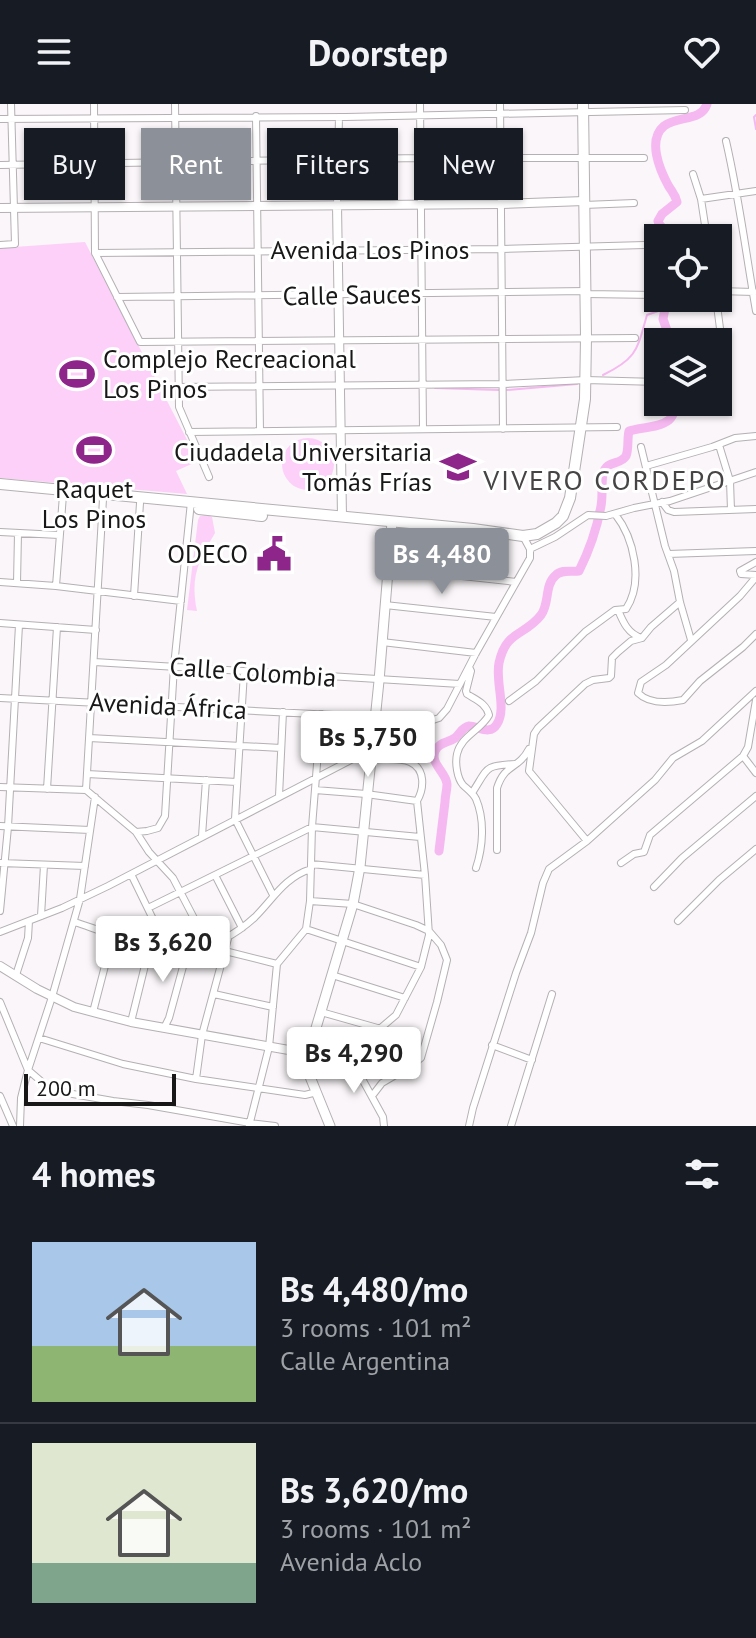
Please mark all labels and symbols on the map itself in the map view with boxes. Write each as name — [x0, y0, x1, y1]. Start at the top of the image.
street label: Avenida Los Pinos — [270, 233, 470, 266]
street label: Calle Sauces — [282, 277, 422, 312]
place label: Complejo Recreacional Los Pinos — [103, 342, 356, 405]
sports icon: Complejo Recreacional Los Pinos — [58, 355, 96, 393]
sports icon: Raquet Los Pinos — [75, 431, 113, 469]
place label: Ciudadela Universitaria Tomás Frías — [174, 435, 432, 498]
school or university icon: Ciudadela Universitaria Tomás Frías — [439, 448, 477, 486]
district label: VIVERO CORDEPO — [482, 461, 727, 498]
place label: Raquet Los Pinos — [42, 472, 146, 535]
pin: Bs 4,480 — [359, 528, 525, 596]
public building icon: ODECO — [255, 535, 293, 573]
place label: ODECO — [167, 537, 248, 570]
street label: Calle Colombia — [169, 649, 338, 694]
street label: Avenida África — [88, 685, 248, 726]
pin: Bs 5,750 — [285, 711, 451, 779]
pin: Bs 3,620 — [80, 916, 246, 984]
pin: Bs 4,290 — [271, 1027, 437, 1095]
scale bar — [24, 1070, 176, 1106]

